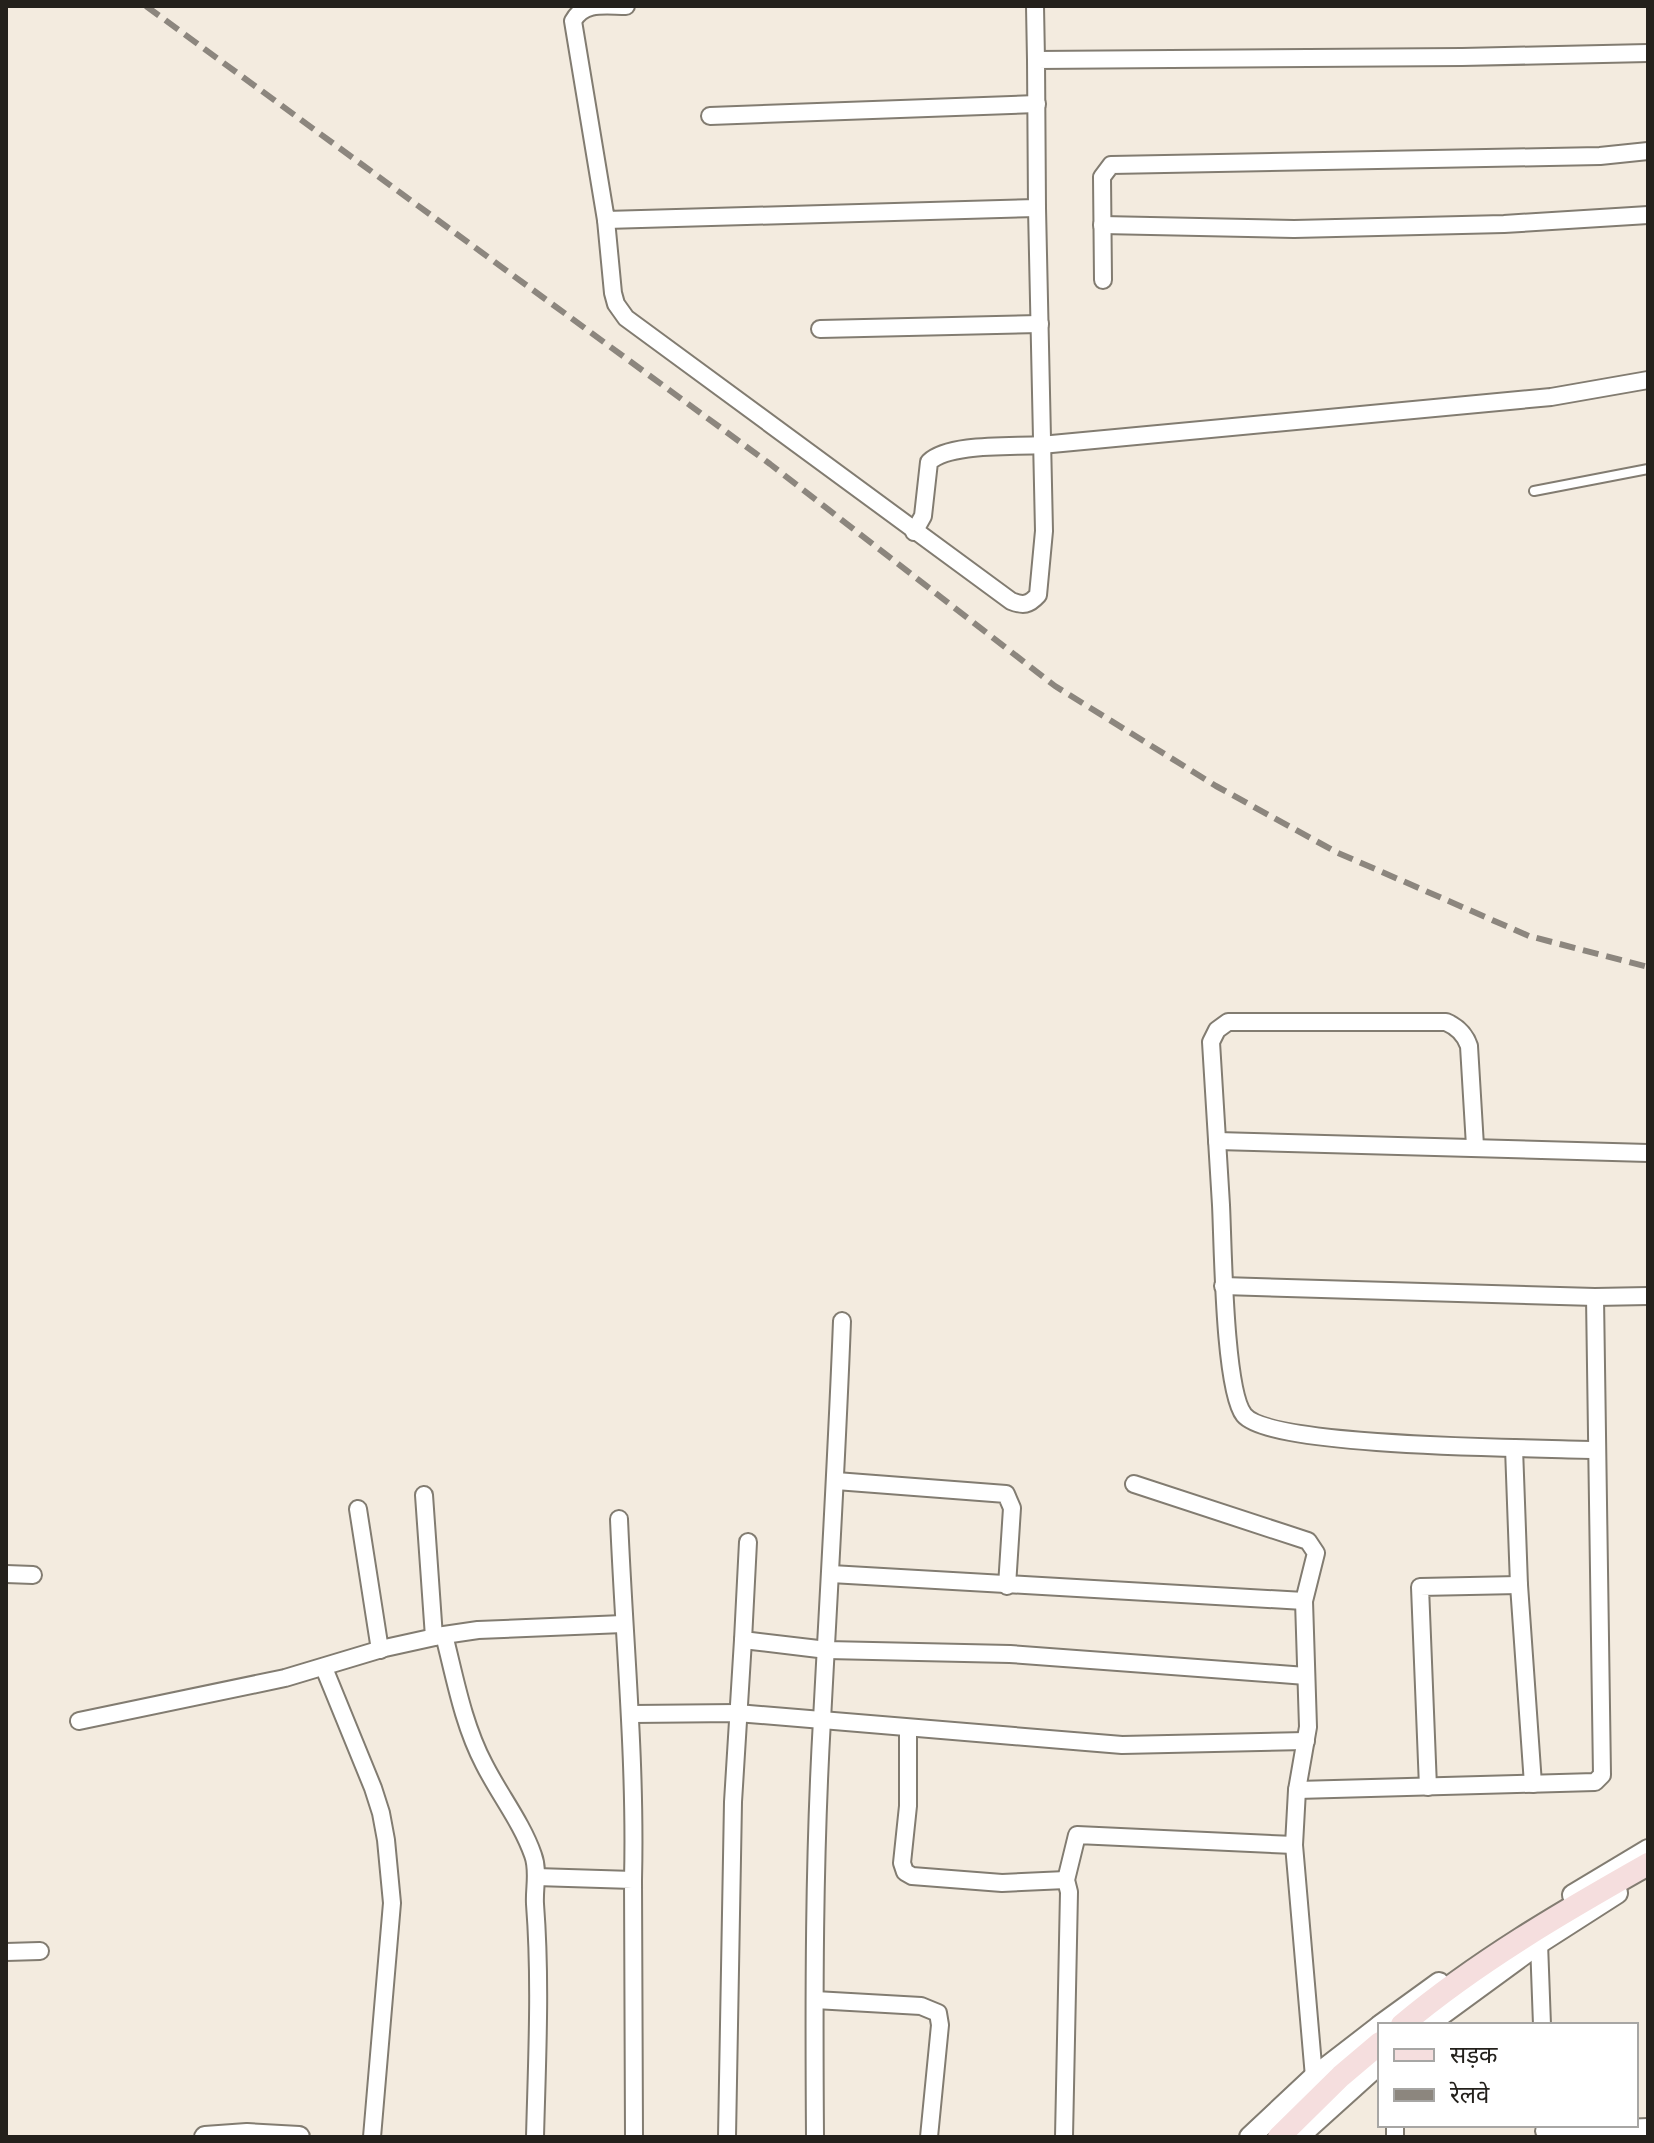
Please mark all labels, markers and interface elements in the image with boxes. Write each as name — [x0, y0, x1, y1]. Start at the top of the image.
legend — [1378, 2023, 1638, 2127]
text: सड़क — [1450, 2040, 1498, 2069]
text: रेलवे — [1449, 2080, 1490, 2109]

